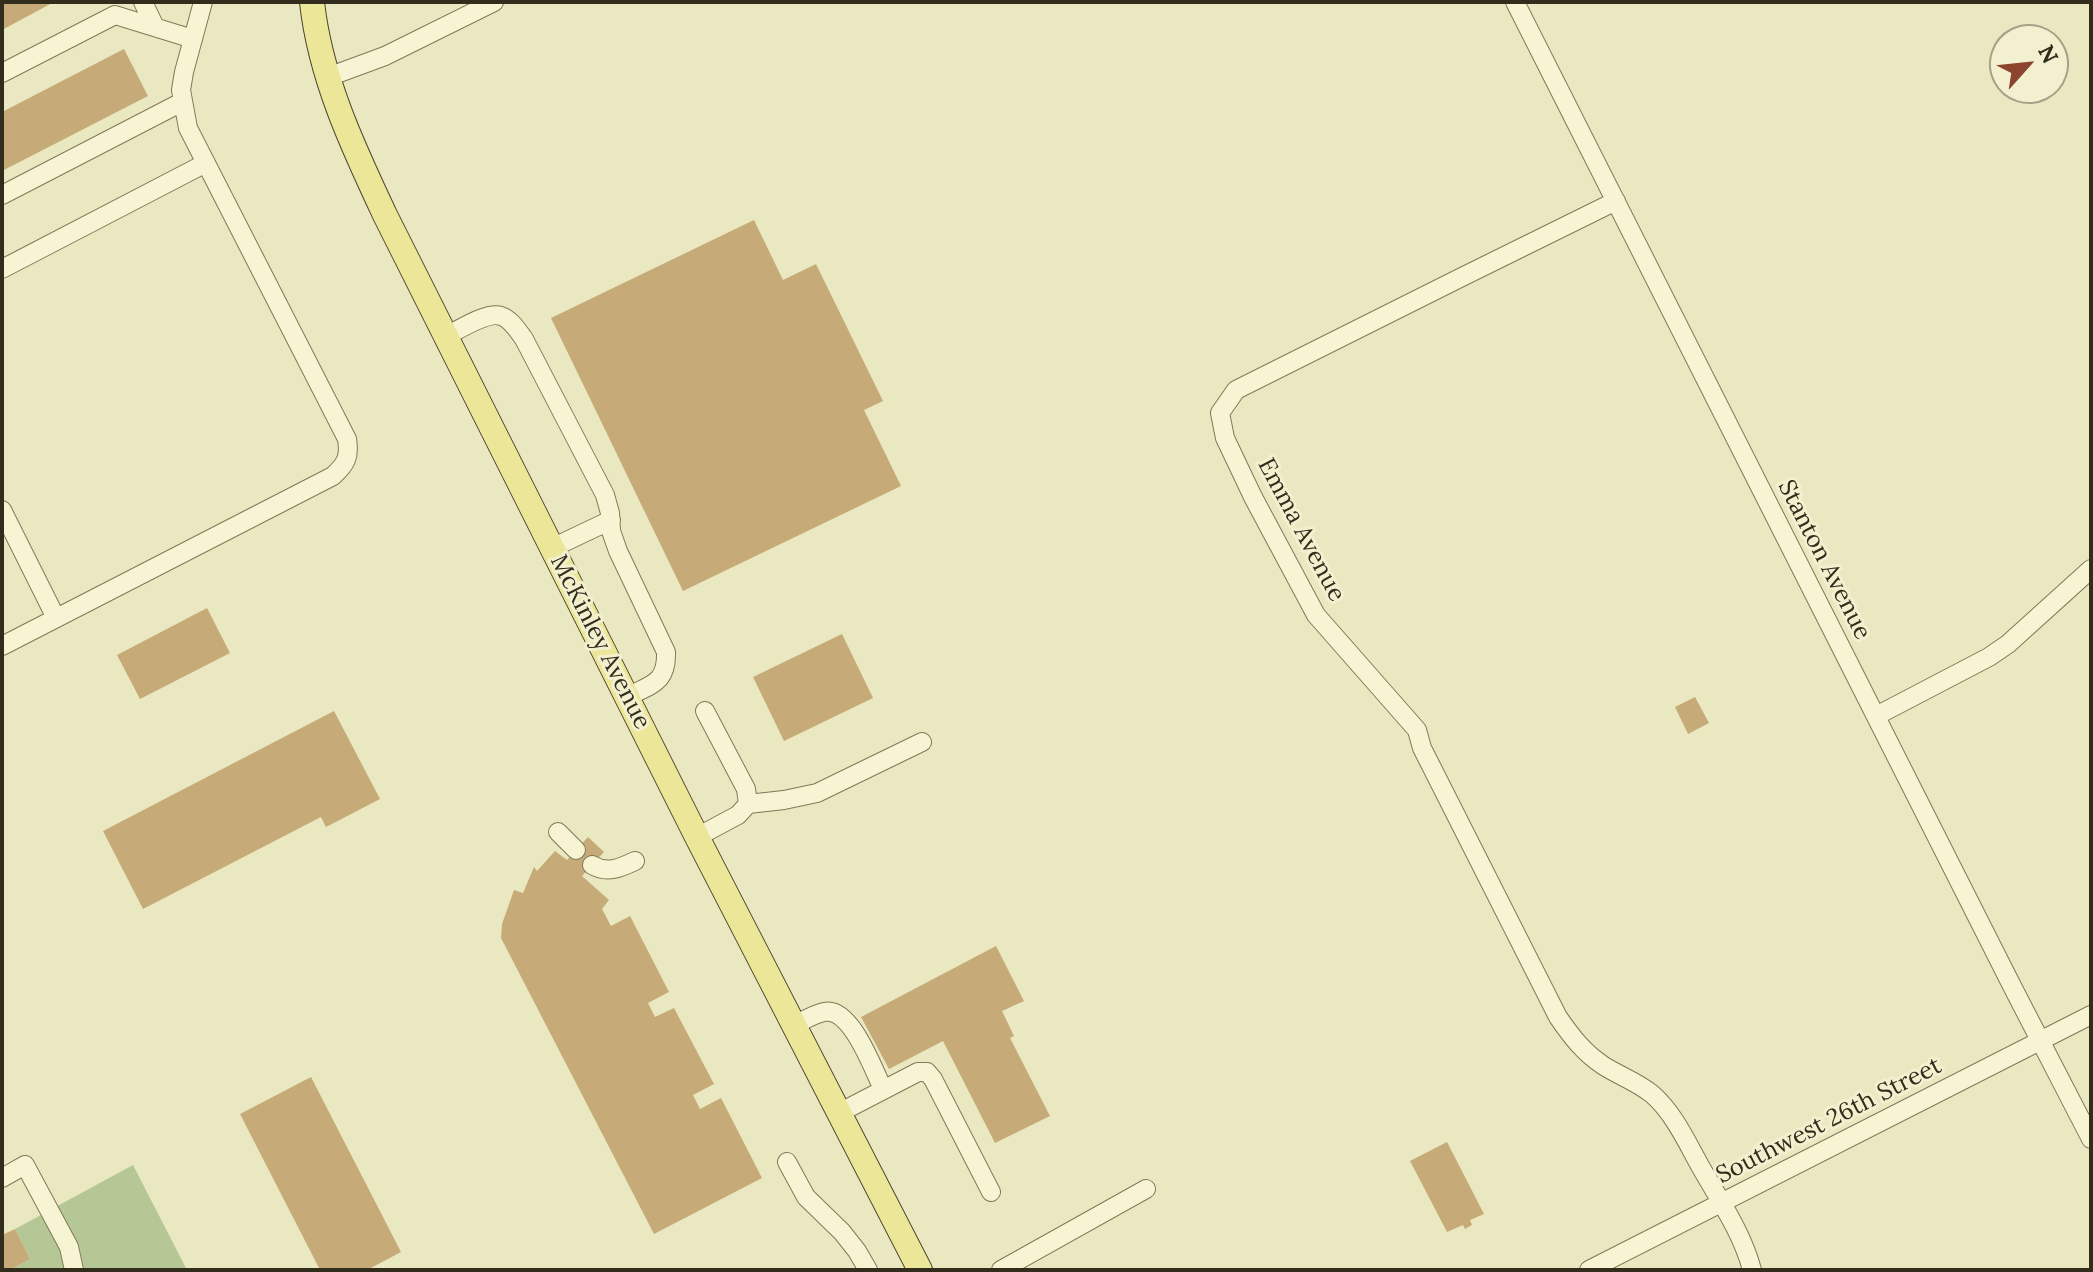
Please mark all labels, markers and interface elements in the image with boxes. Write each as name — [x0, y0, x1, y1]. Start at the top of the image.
north arrow — [1989, 24, 2069, 104]
text: N — [2032, 40, 2065, 68]
street label: Emma Avenue — [1251, 453, 1351, 607]
street label: Stanton Avenue — [1771, 475, 1877, 645]
street label: McKinley Avenue — [544, 550, 656, 734]
street label: Southwest 26th Street — [1712, 1052, 1946, 1190]

